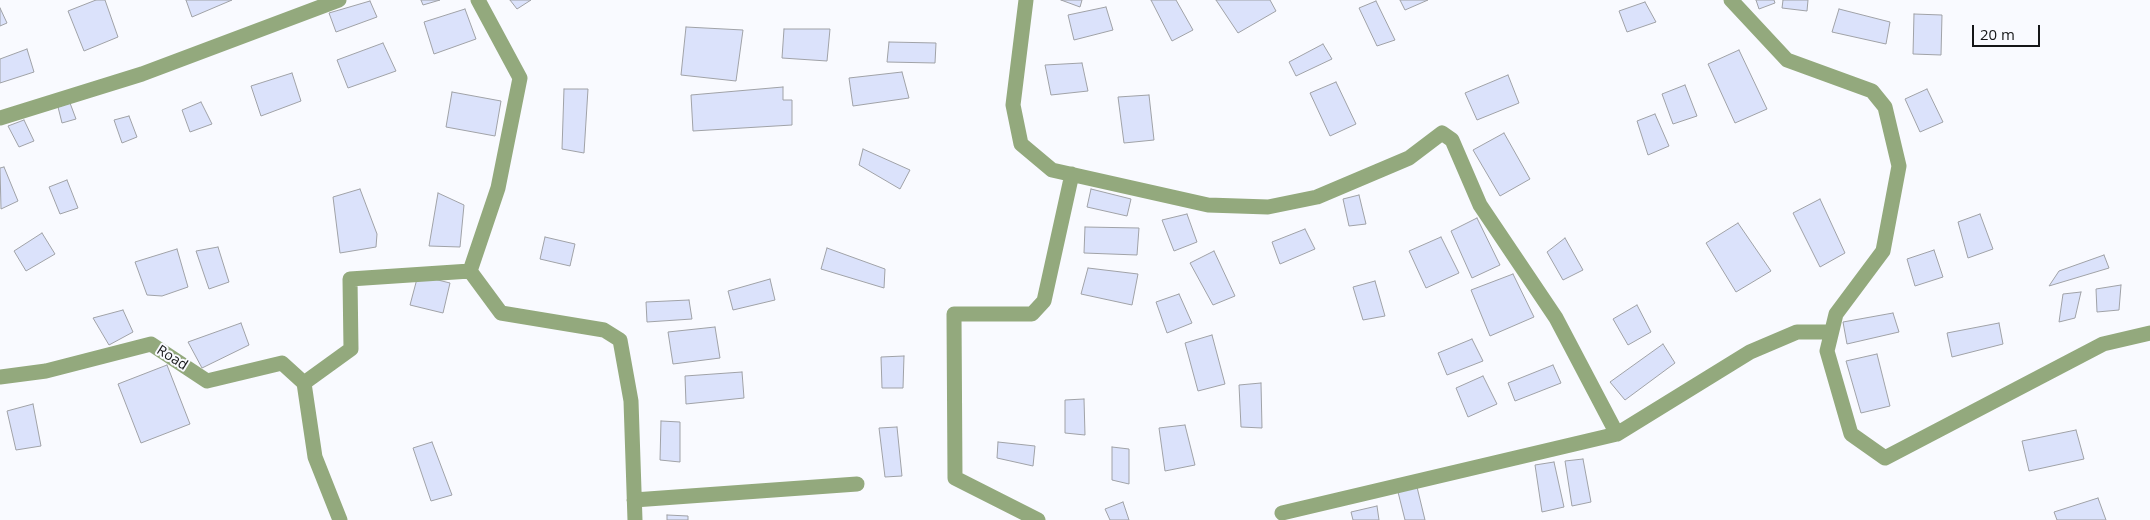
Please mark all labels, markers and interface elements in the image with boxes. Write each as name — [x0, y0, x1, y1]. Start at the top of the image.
scale bar — [1975, 15, 2042, 47]
text: 20 m — [1980, 24, 2015, 44]
street label: Road — [153, 342, 191, 374]

